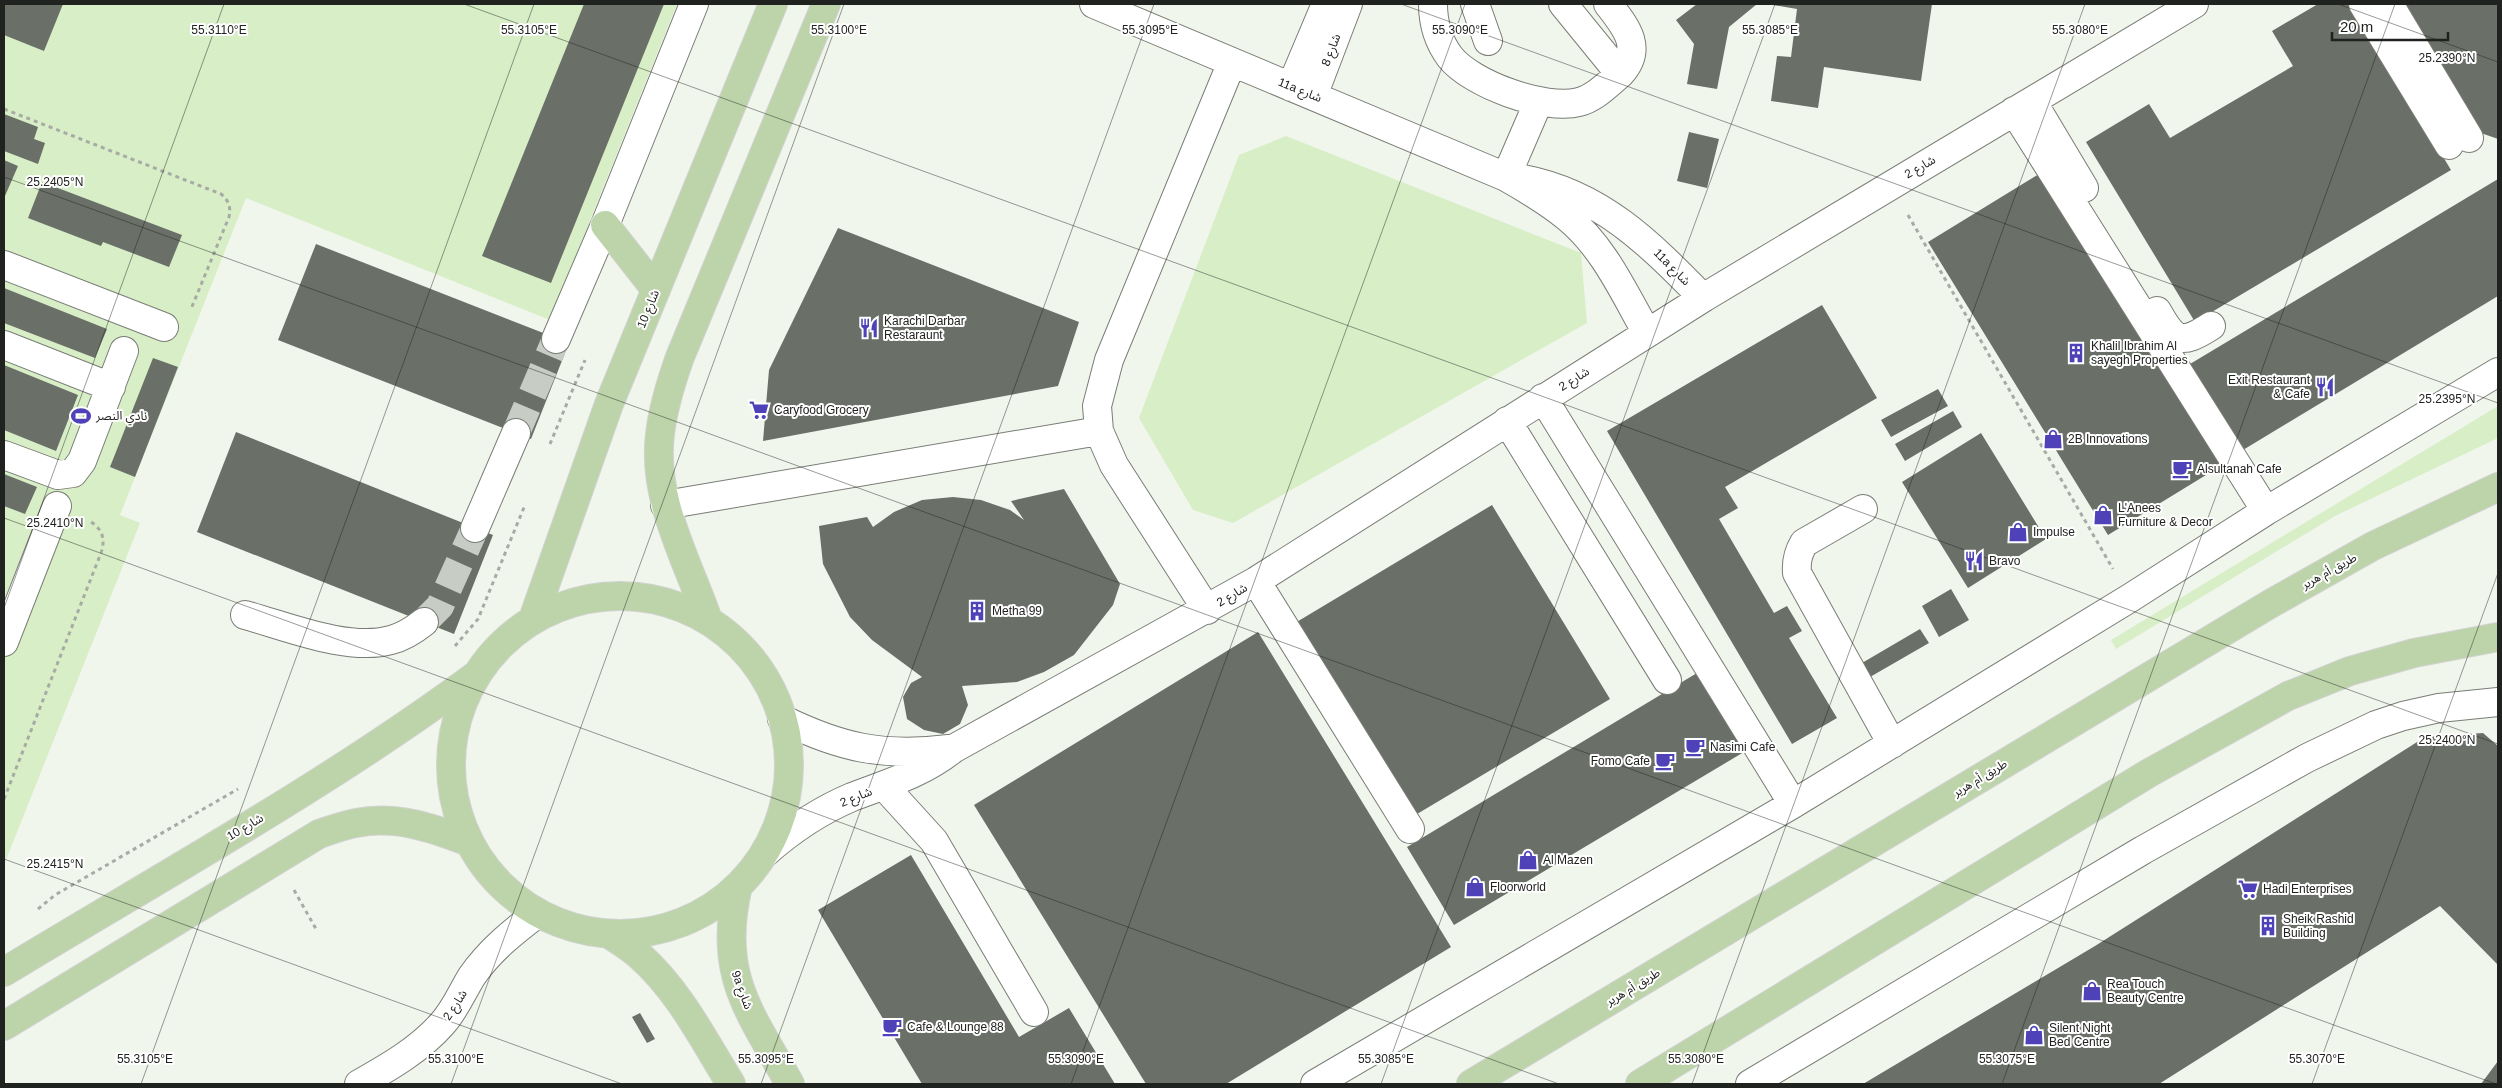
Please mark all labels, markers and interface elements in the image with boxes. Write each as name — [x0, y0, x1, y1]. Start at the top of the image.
scale bar — [2332, 10, 2448, 42]
text: 20 m — [2340, 18, 2373, 35]
text: 55.3110°E — [191, 23, 247, 37]
text: 55.3105°E — [501, 23, 557, 37]
text: 55.3100°E — [811, 23, 867, 37]
text: 55.3095°E — [1122, 23, 1178, 37]
text: 55.3090°E — [1432, 23, 1488, 37]
text: 55.3085°E — [1742, 23, 1798, 37]
text: 55.3080°E — [2052, 23, 2108, 37]
street label: شارع 8 — [1318, 32, 1345, 69]
text: 25.2390°N — [2419, 51, 2475, 65]
street label: 11a شارع — [1275, 75, 1324, 107]
street label: شارع 2 — [1902, 153, 1939, 183]
text: 25.2405°N — [27, 175, 83, 189]
street label: 11a شارع — [1649, 246, 1693, 290]
street label: شارع 10 — [634, 288, 664, 331]
place label: Karachi Darbar Restaraunt — [884, 314, 965, 342]
restaurant icon: Karachi Darbar Restaraunt — [858, 317, 880, 339]
place label: Khalil Ibrahim Al sayegh Properties — [2091, 339, 2188, 367]
building icon: Khalil Ibrahim Al sayegh Properties — [2065, 342, 2087, 364]
street label: شارع 2 — [1556, 364, 1593, 395]
place label: Exit Restaurant & Cafe — [2228, 373, 2311, 401]
restaurant icon: Exit Restaurant & Cafe — [2314, 376, 2336, 398]
text: 25.2395°N — [2419, 392, 2475, 406]
supermarket icon: Caryfood Grocery — [748, 399, 770, 421]
place label: Caryfood Grocery — [774, 403, 869, 417]
sports icon: نادي النصر — [70, 405, 92, 427]
place label: نادي النصر — [95, 409, 147, 426]
shop icon: 2B Innovations — [2042, 428, 2064, 450]
place label: 2B Innovations — [2068, 432, 2147, 446]
cafe icon: Alsultanah Cafe — [2171, 458, 2193, 480]
place label: Alsultanah Cafe — [2197, 462, 2282, 476]
place label: L'Anees Furniture & Decor — [2118, 501, 2213, 529]
shop icon: L'Anees Furniture & Decor — [2092, 504, 2114, 526]
text: 25.2410°N — [27, 516, 83, 530]
shop icon: Impulse — [2007, 521, 2029, 543]
place label: Impulse — [2033, 525, 2075, 539]
restaurant icon: Bravo — [1963, 550, 1985, 572]
street label: طريق أم هرير — [2298, 550, 2360, 594]
place label: Bravo — [1989, 554, 2021, 568]
street label: شارع 2 — [1214, 580, 1251, 611]
building icon: Metha 99 — [966, 600, 988, 622]
place label: Metha 99 — [992, 604, 1042, 618]
text: 25.2400°N — [2419, 733, 2475, 747]
cafe icon: Nasimi Cafe — [1684, 736, 1706, 758]
place label: Nasimi Cafe — [1710, 740, 1776, 754]
cafe icon: Fomo Cafe — [1654, 750, 1676, 772]
place label: Fomo Cafe — [1591, 754, 1650, 768]
street label: طريق أم هرير — [1949, 756, 2011, 802]
street label: شارع 2 — [838, 784, 875, 812]
street label: شارع 10 — [224, 811, 267, 845]
shop icon: Al Mazen — [1517, 849, 1539, 871]
place label: Al Mazen — [1543, 853, 1593, 867]
text: 25.2415°N — [27, 857, 83, 871]
shop icon: Floorworld — [1464, 876, 1486, 898]
supermarket icon: Hadi Enterprises — [2237, 878, 2259, 900]
place label: Floorworld — [1490, 880, 1546, 894]
place label: Hadi Enterprises — [2263, 882, 2352, 896]
place label: Sheik Rashid Building — [2283, 912, 2354, 940]
building icon: Sheik Rashid Building — [2257, 915, 2279, 937]
street label: طريق أم هرير — [1602, 965, 1664, 1011]
street label: 9a شارع — [727, 969, 755, 1012]
place label: Rea Touch Beauty Centre — [2107, 977, 2184, 1005]
shop icon: Rea Touch Beauty Centre — [2081, 980, 2103, 1002]
street label: شارع 2 — [440, 987, 472, 1024]
cafe icon: Cafe & Lounge 88 — [881, 1016, 903, 1038]
place label: Cafe & Lounge 88 — [907, 1020, 1004, 1034]
place label: Silent Night Bed Centre — [2049, 1021, 2111, 1049]
shop icon: Silent Night Bed Centre — [2023, 1024, 2045, 1046]
text: 55.3105°E — [117, 1052, 173, 1066]
text: 55.3100°E — [428, 1052, 484, 1066]
text: 55.3095°E — [738, 1052, 794, 1066]
text: 55.3090°E — [1048, 1052, 1104, 1066]
text: 55.3085°E — [1358, 1052, 1414, 1066]
text: 55.3080°E — [1668, 1052, 1724, 1066]
text: 55.3075°E — [1979, 1052, 2035, 1066]
text: 55.3070°E — [2289, 1052, 2345, 1066]

